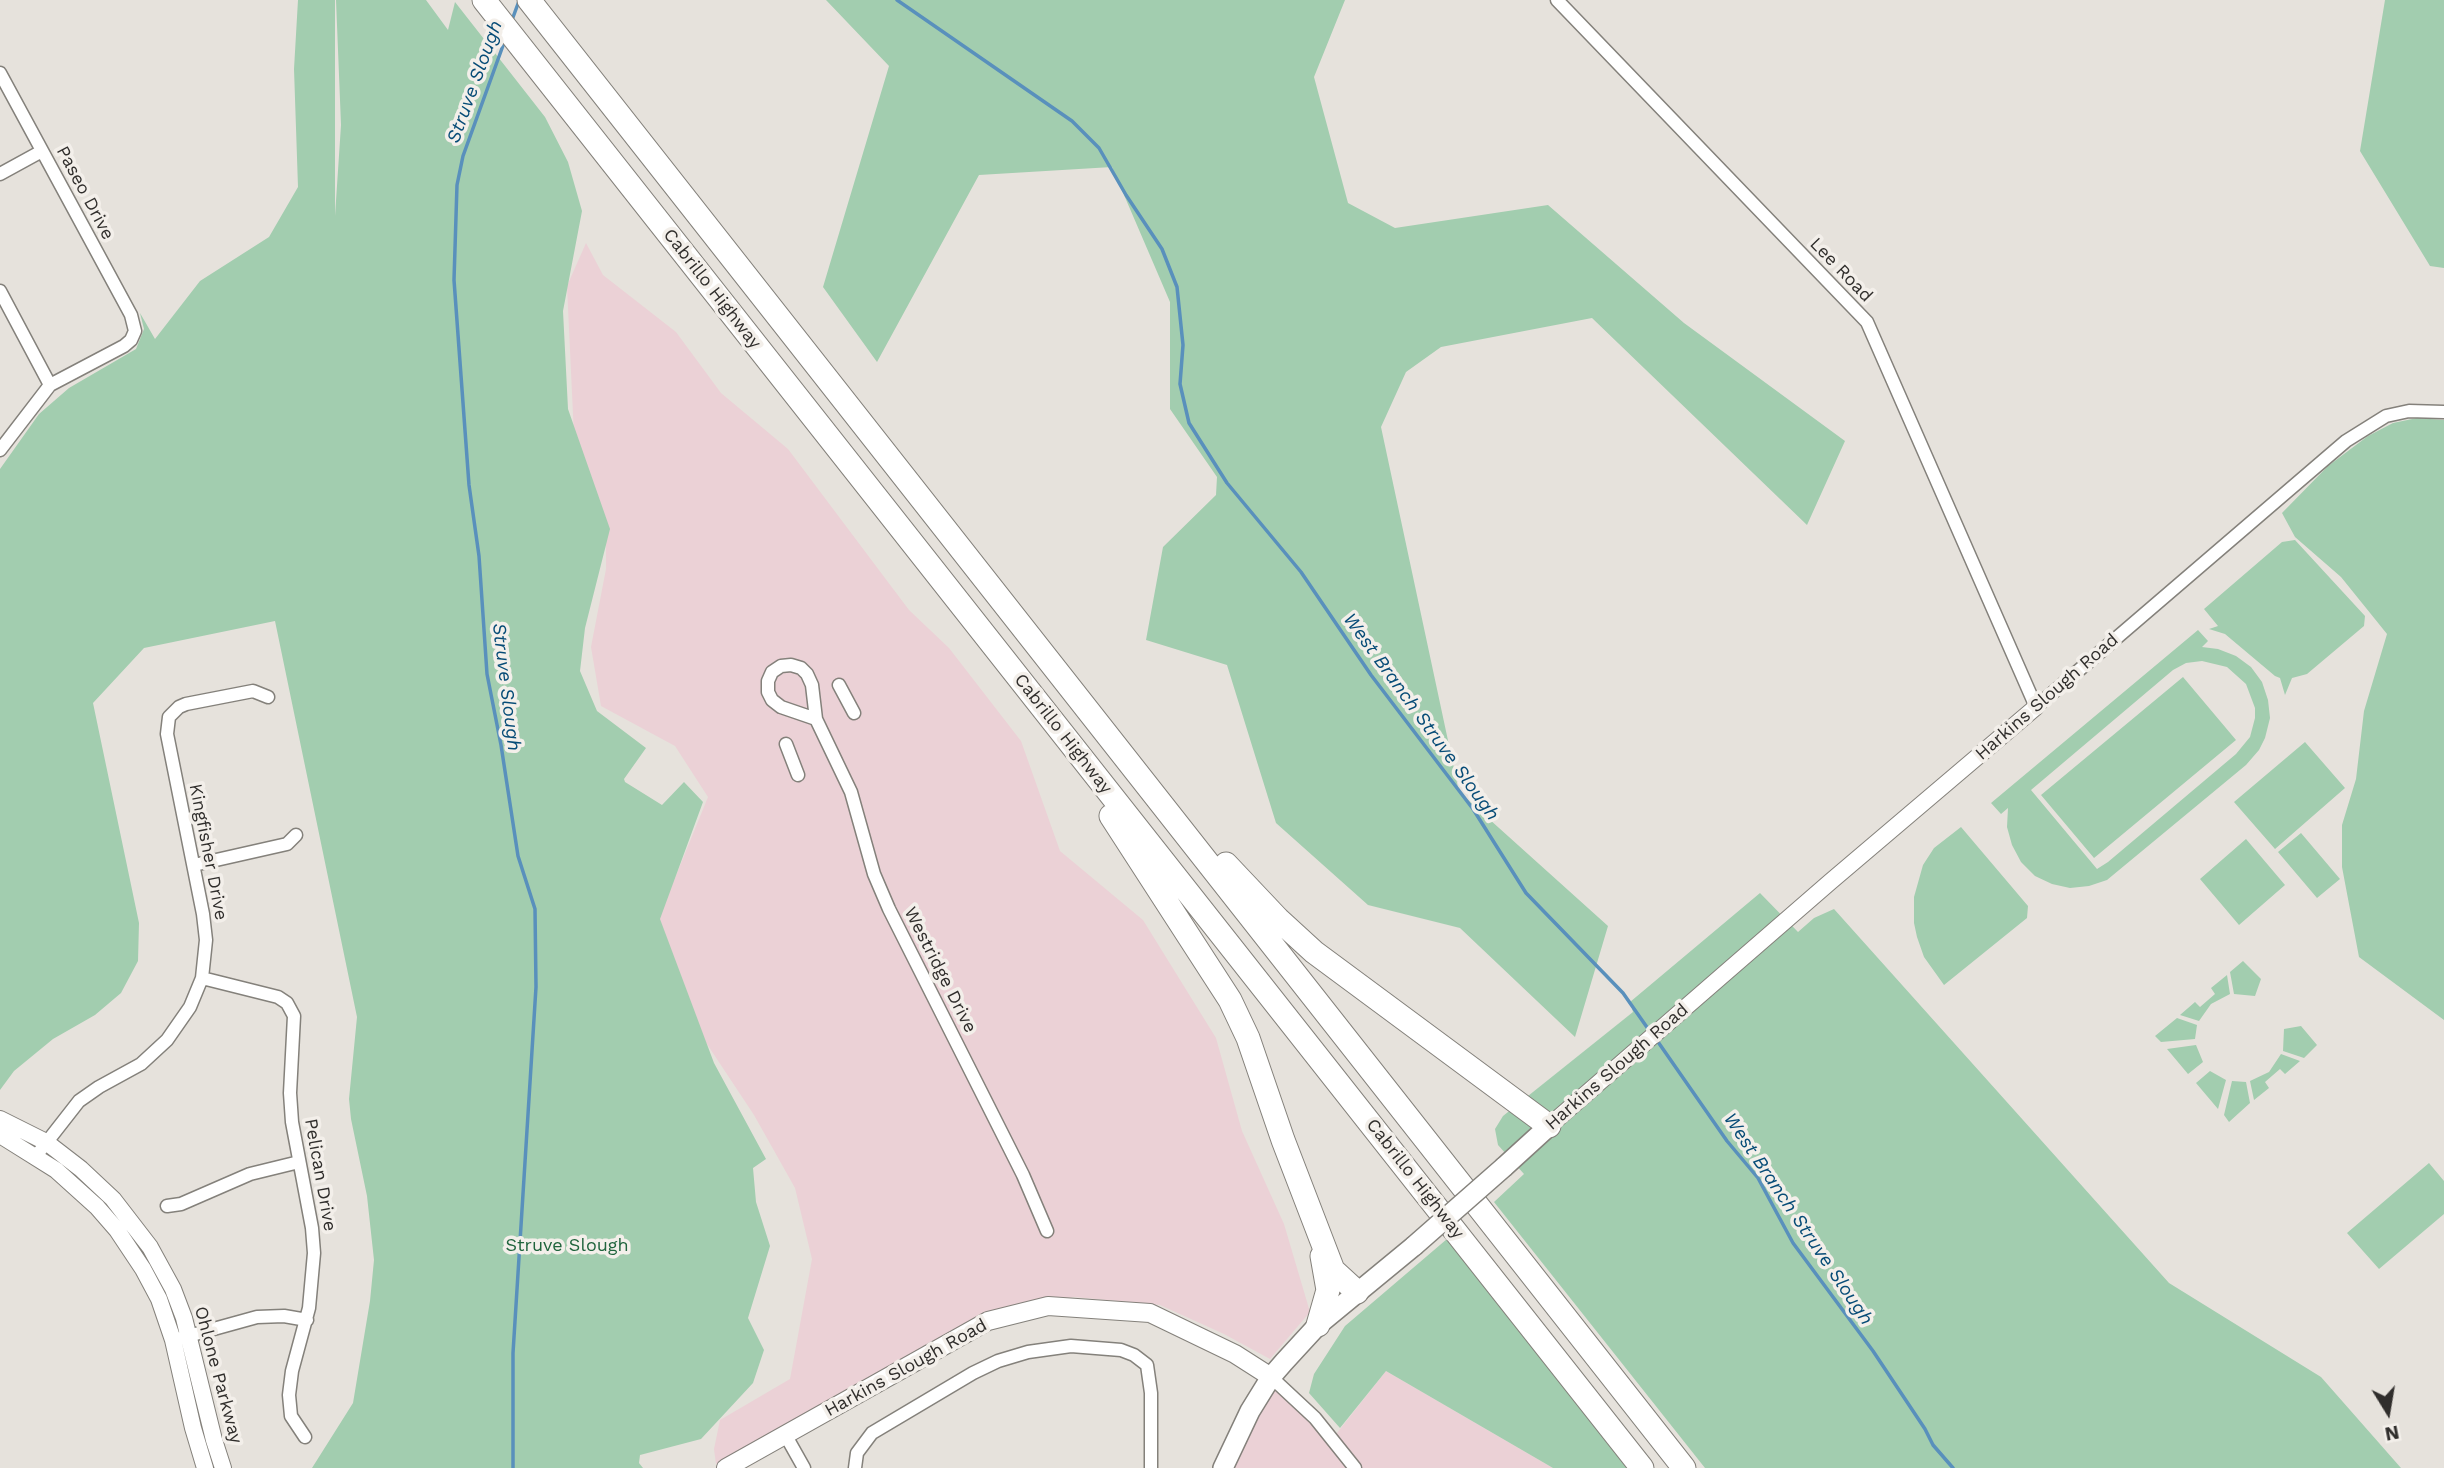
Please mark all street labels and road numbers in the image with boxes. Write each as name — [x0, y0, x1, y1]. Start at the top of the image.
street label: Paseo Drive — [51, 143, 119, 243]
street label: Cabrillo Highway — [658, 225, 766, 353]
street label: Lee Road — [1805, 233, 1877, 307]
street label: Harkins Slough Road — [1971, 629, 2123, 765]
street label: Cabrillo Highway — [1009, 670, 1117, 798]
street label: Kingfisher Drive — [184, 782, 232, 922]
street label: Westridge Drive — [899, 903, 981, 1037]
street label: Harkins Slough Road — [1541, 999, 1693, 1135]
street label: Cabrillo Highway — [1361, 1115, 1469, 1243]
street label: Pelican Drive — [299, 1117, 341, 1233]
street label: Ohlone Parkway — [189, 1304, 247, 1446]
street label: Harkins Slough Road — [821, 1314, 991, 1422]

